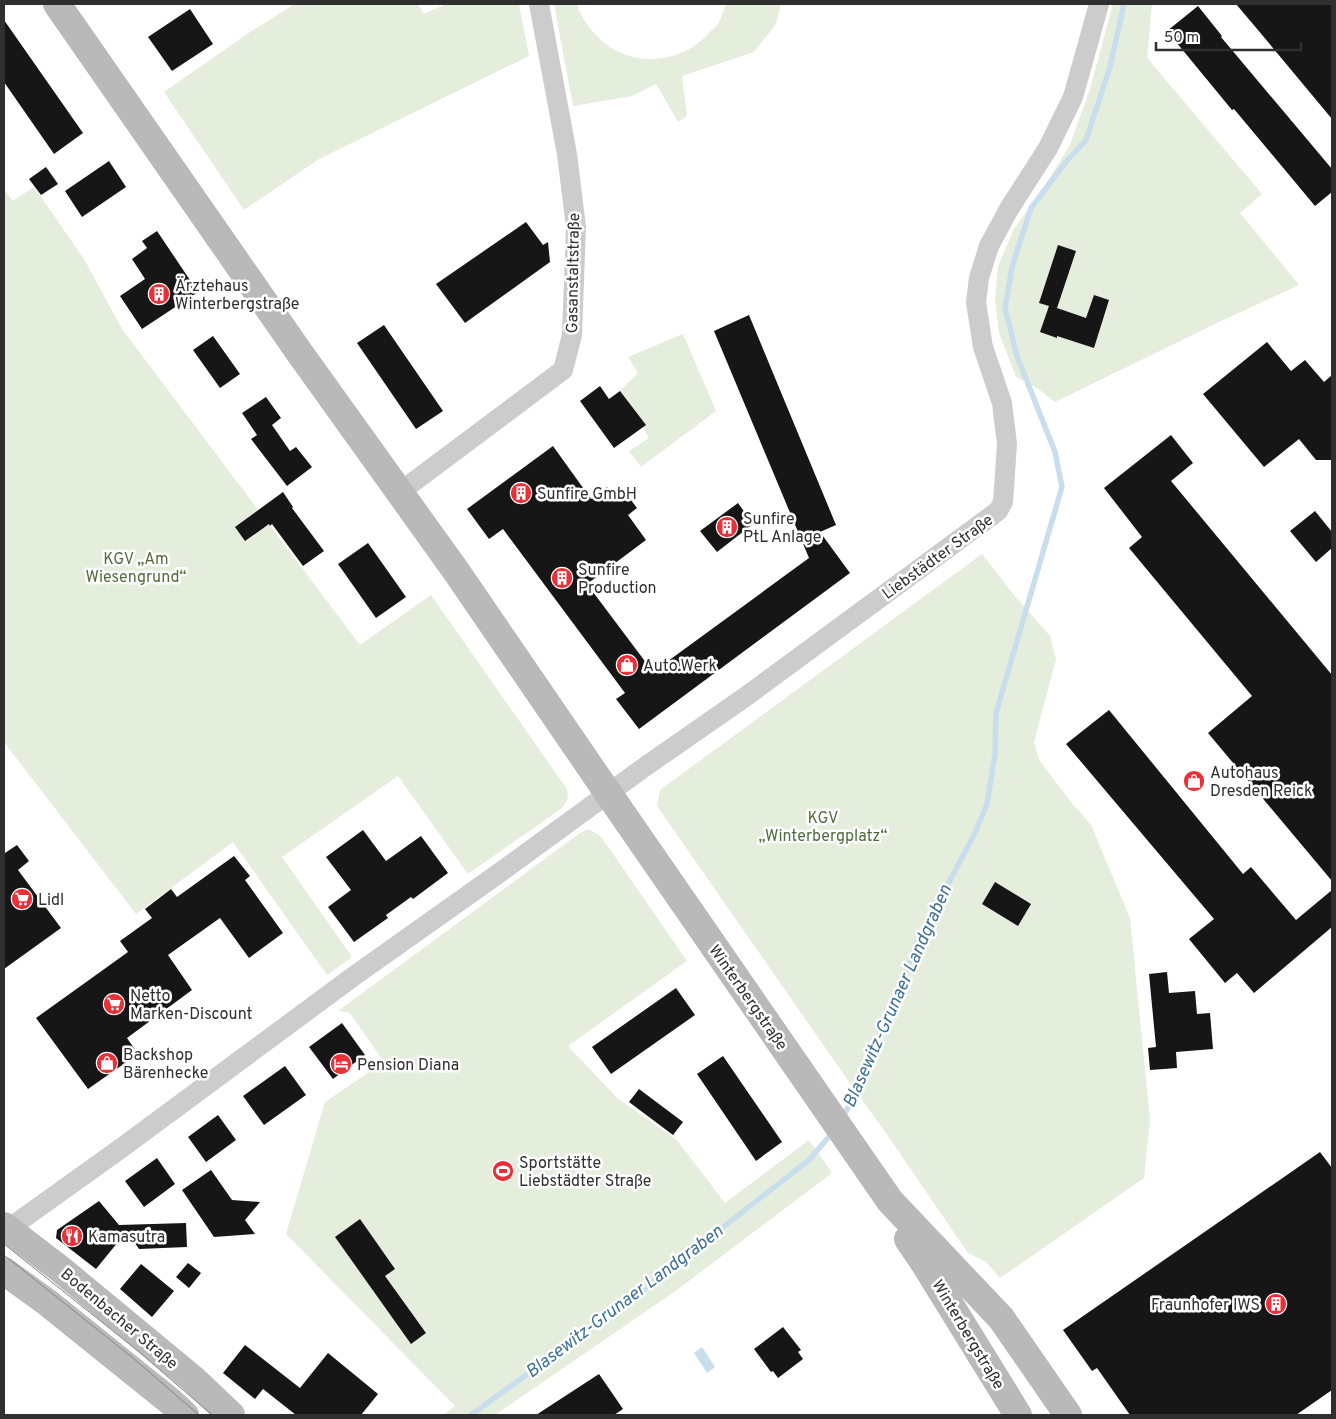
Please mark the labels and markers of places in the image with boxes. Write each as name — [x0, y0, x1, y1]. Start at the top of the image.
place label: Ärztehaus Winterbergstraße — [175, 276, 299, 315]
building icon: Ärztehaus Winterbergstraße — [147, 282, 171, 306]
building icon: Sunfire GmbH — [509, 481, 533, 505]
place label: Sunfire GmbH — [537, 485, 637, 505]
place label: Sunfire PtL Anlage — [743, 510, 821, 548]
building icon: Sunfire PtL Anlage — [715, 515, 739, 539]
place label: Sunfire Production — [578, 561, 657, 599]
building icon: Sunfire Production — [550, 566, 574, 590]
shop icon: Auto.Werk — [615, 653, 639, 677]
place label: Auto.Werk — [643, 657, 717, 677]
place label: Autohaus Dresden Reick — [1210, 764, 1313, 802]
shop icon: Autohaus Dresden Reick — [1182, 769, 1206, 793]
supermarket icon: Lidl — [10, 887, 34, 911]
place label: Lidl — [38, 891, 64, 911]
place label: Netto Marken-Discount — [130, 987, 252, 1025]
supermarket icon: Netto Marken-Discount — [102, 992, 126, 1016]
place label: Backshop Bärenhecke — [123, 1046, 208, 1084]
shop icon: Backshop Bärenhecke — [95, 1051, 119, 1075]
hotel icon: Pension Diana — [329, 1052, 353, 1076]
place label: Pension Diana — [357, 1056, 459, 1076]
place label: Sportstätte Liebstädter Straße — [519, 1154, 651, 1192]
sports icon: Sportstätte Liebstädter Straße — [491, 1159, 515, 1183]
restaurant icon: Kamasutra — [60, 1224, 84, 1248]
place label: Kamasutra — [88, 1228, 165, 1248]
building icon: Fraunhofer IWS — [1264, 1292, 1288, 1316]
place label: Fraunhofer IWS — [1151, 1296, 1260, 1316]

